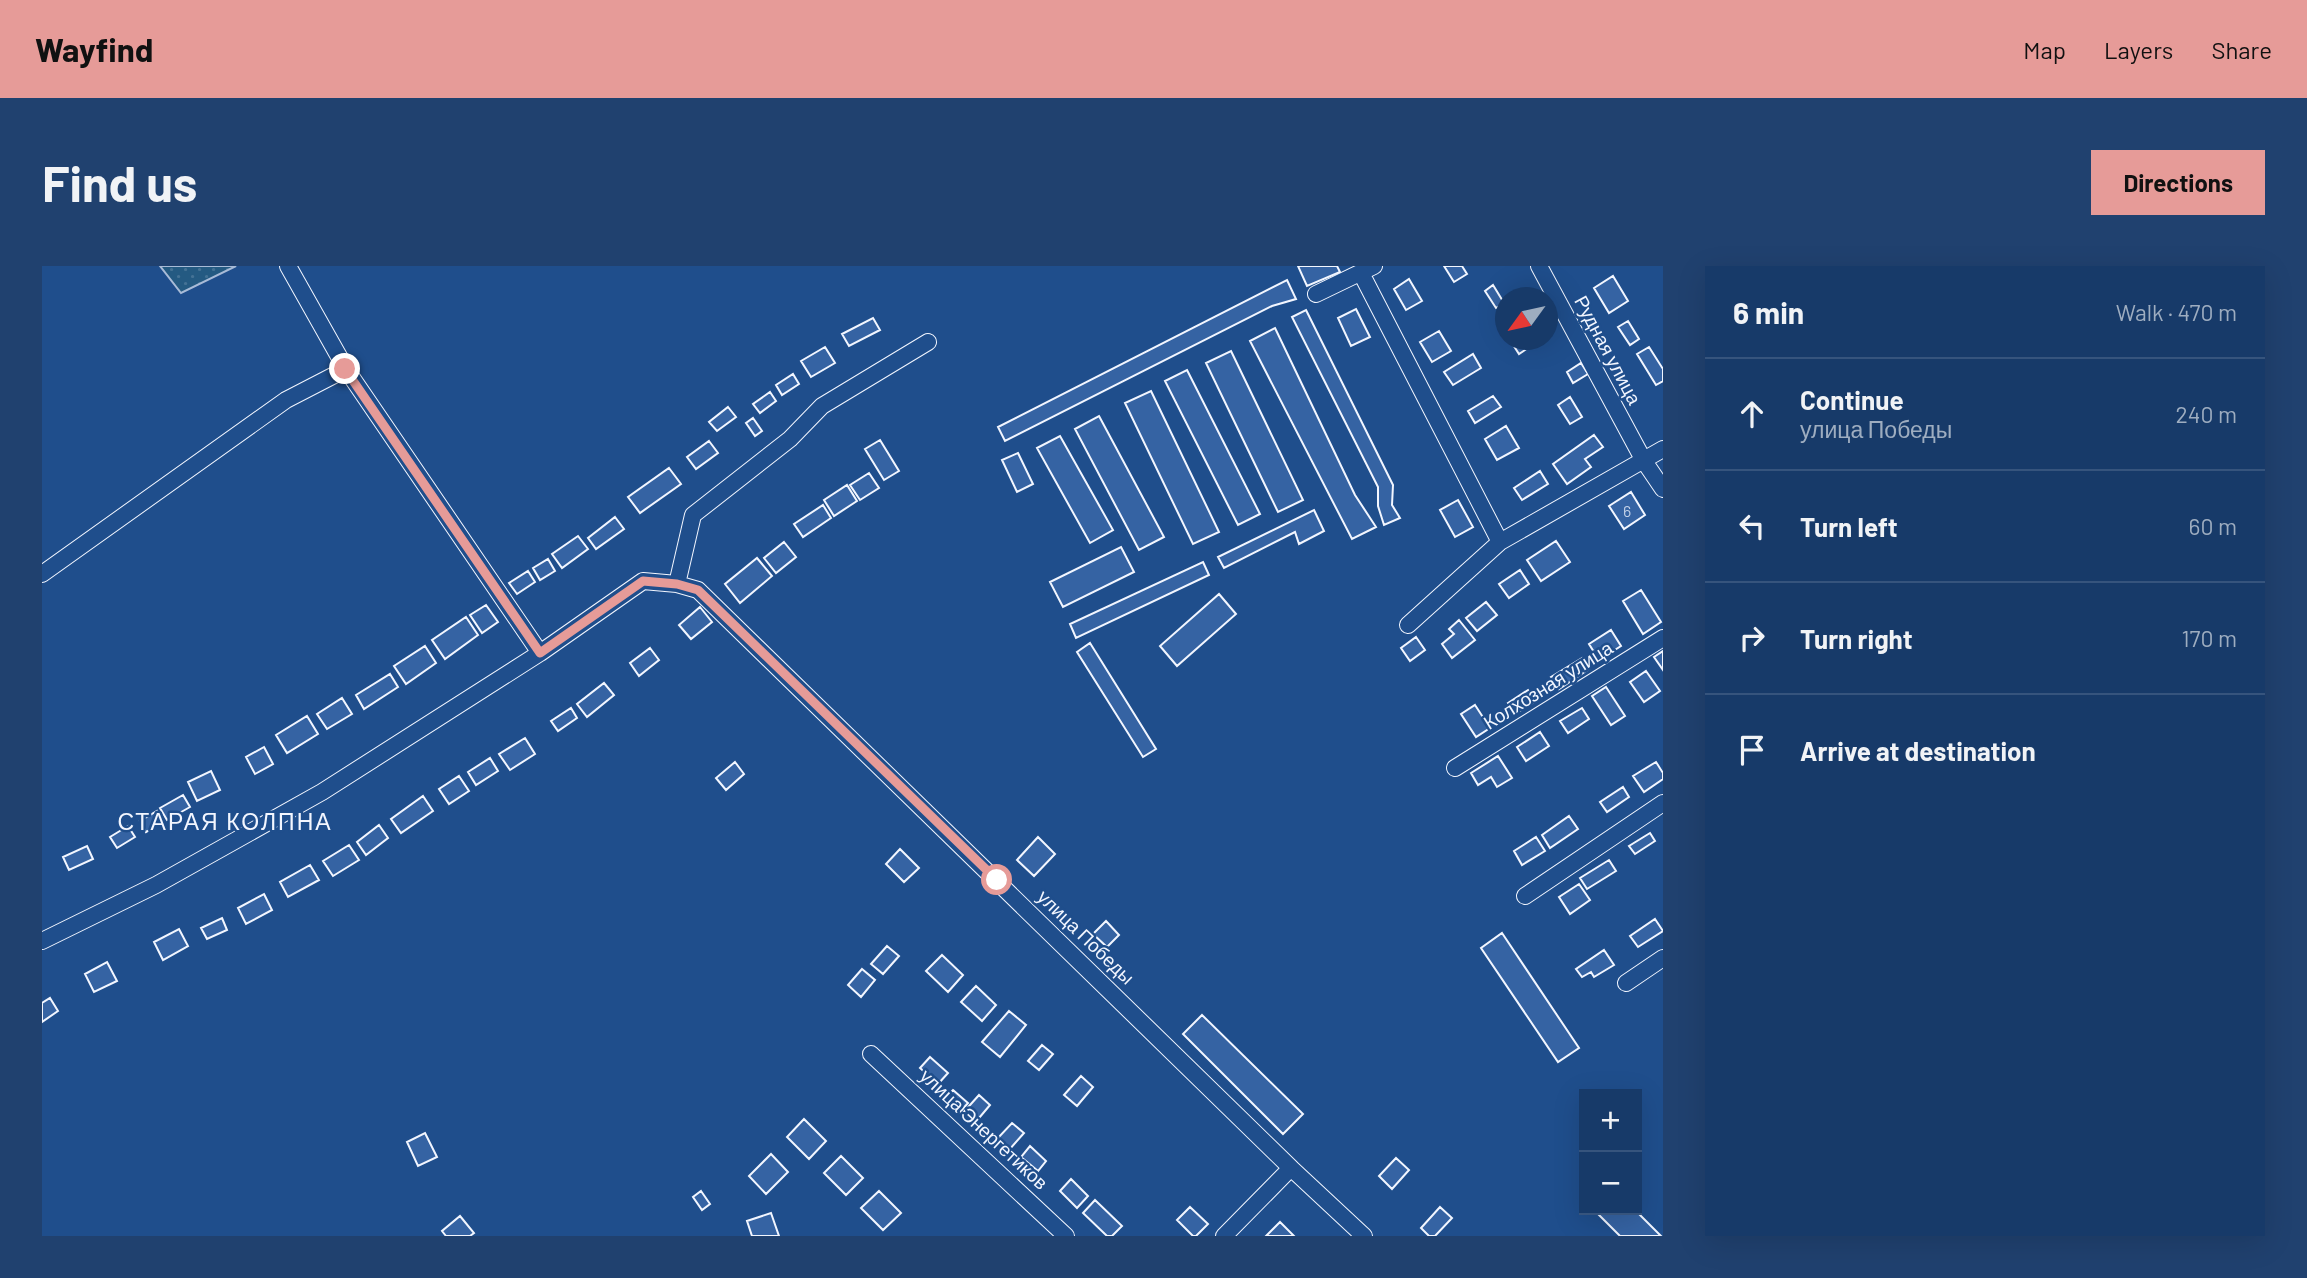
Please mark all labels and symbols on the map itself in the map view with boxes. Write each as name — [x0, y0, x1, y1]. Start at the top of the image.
north arrow — [1495, 287, 1558, 350]
street label: Рудная улица — [1570, 291, 1647, 409]
route end — [329, 353, 360, 384]
house number: 6 — [1623, 501, 1631, 520]
street label: Колхозная улица — [1479, 635, 1617, 734]
district label: СТАРАЯ КОЛПНА — [117, 807, 333, 835]
route start — [981, 864, 1012, 895]
street label: улица Победы — [1033, 885, 1140, 989]
street label: улица Энергетиков — [916, 1064, 1053, 1194]

